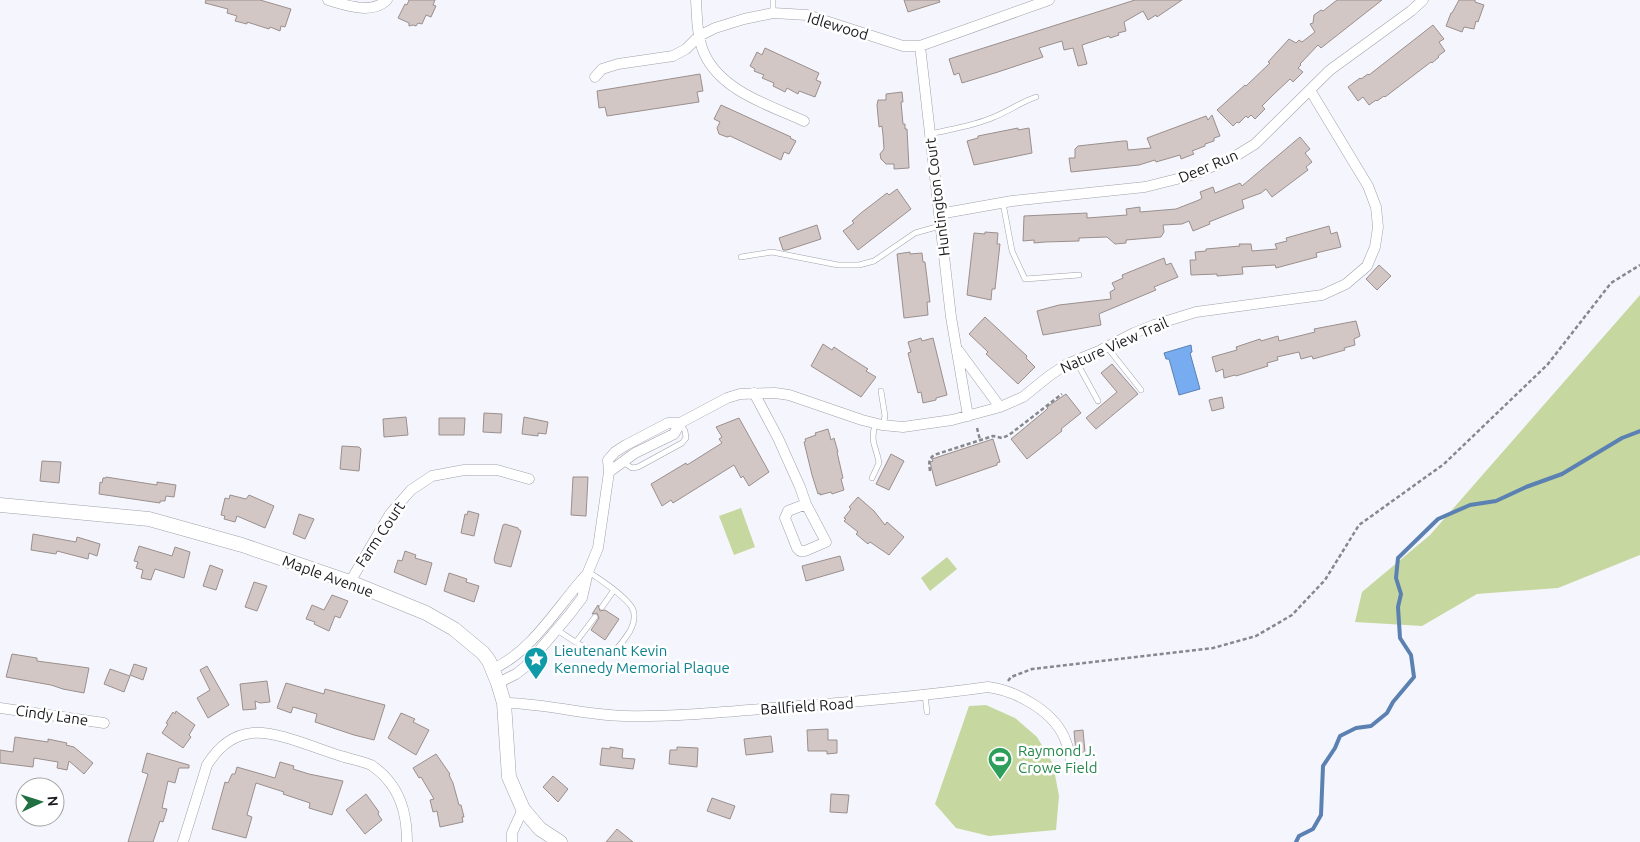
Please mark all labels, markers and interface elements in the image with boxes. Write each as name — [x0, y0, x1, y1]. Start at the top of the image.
street label: Idlewood — [805, 9, 871, 43]
street label: Huntington Court — [921, 137, 953, 257]
street label: Deer Run — [1176, 146, 1240, 186]
street label: Nature View Trail — [1058, 314, 1171, 376]
street label: Farm Court — [352, 498, 408, 570]
street label: Maple Avenue — [280, 552, 376, 600]
place label: Lieutenant Kevin Kennedy Memorial Plaque — [554, 642, 730, 676]
place icon: Lieutenant Kevin Kennedy Memorial Plaque — [523, 646, 549, 680]
street label: Ballfield Road — [760, 694, 854, 718]
street label: Cindy Lane — [15, 701, 89, 729]
place label: Raymond J. Crowe Field — [1018, 742, 1098, 776]
sports icon: Raymond J. Crowe Field — [987, 746, 1013, 780]
north arrow — [15, 777, 65, 827]
text: N — [45, 795, 61, 807]

